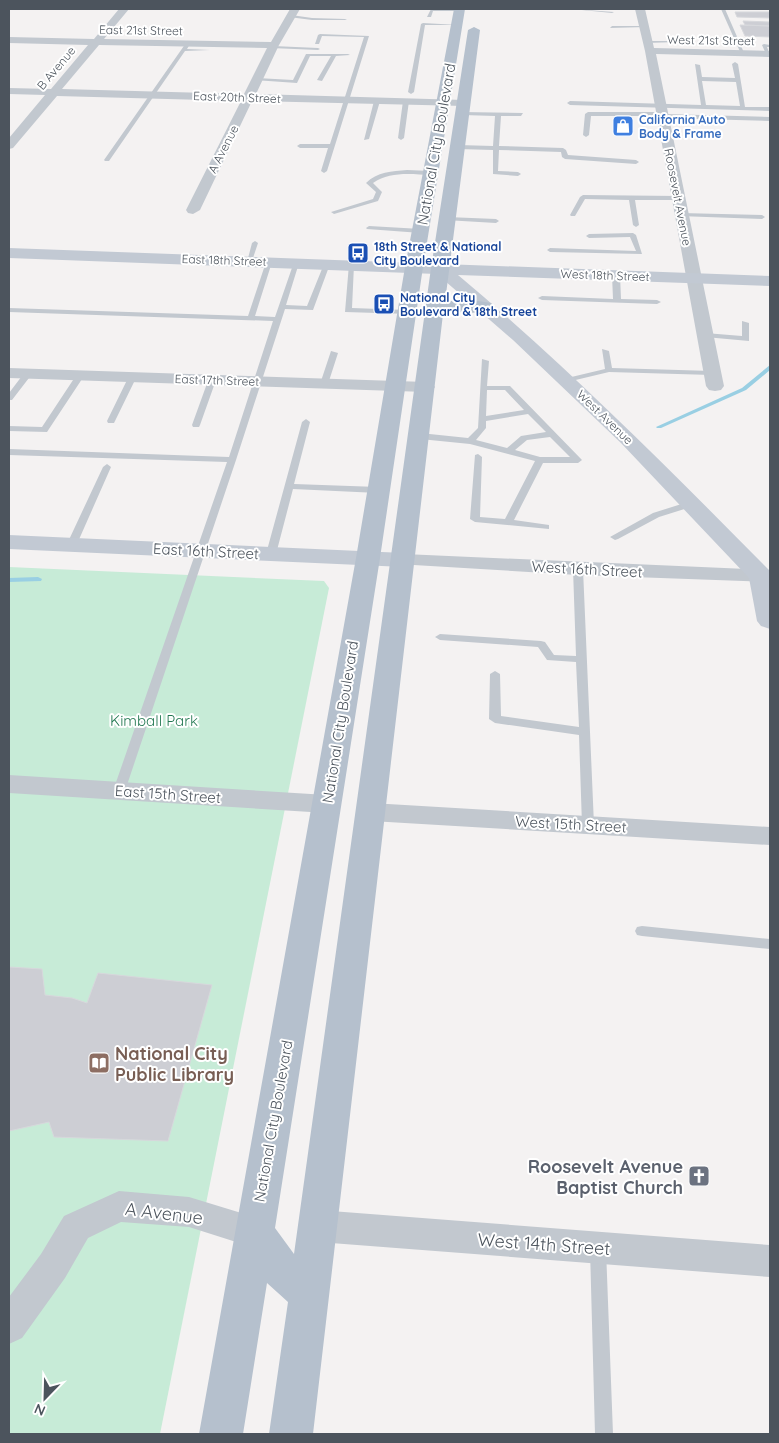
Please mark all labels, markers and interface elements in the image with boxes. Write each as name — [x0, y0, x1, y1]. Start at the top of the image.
street label: East 21st Street — [99, 22, 183, 38]
street label: West 21st Street — [667, 32, 755, 48]
street label: B Avenue — [33, 43, 79, 93]
street label: National City Boulevard — [412, 62, 460, 226]
street label: East 20th Street — [193, 88, 281, 106]
place label: California Auto Body & Frame — [639, 112, 726, 141]
shop icon: California Auto Body & Frame — [611, 114, 635, 138]
street label: A Avenue — [204, 122, 242, 176]
street label: Roosevelt Avenue — [661, 147, 695, 247]
place label: 18th Street & National City Boulevard — [374, 239, 501, 268]
bus stop icon: 18th Street & National City Boulevard — [346, 241, 370, 265]
street label: East 18th Street — [181, 251, 267, 269]
street label: West 18th Street — [560, 266, 650, 284]
place label: National City Boulevard & 18th Street — [400, 290, 537, 319]
bus stop icon: National City Boulevard & 18th Street — [372, 292, 396, 316]
street label: East 17th Street — [174, 371, 260, 389]
street label: West Avenue — [574, 387, 636, 448]
street label: East 16th Street — [152, 539, 260, 563]
street label: West 16th Street — [531, 557, 643, 581]
street label: National City Boulevard — [318, 640, 362, 804]
park label: Kimball Park — [110, 711, 198, 730]
street label: East 15th Street — [114, 781, 222, 807]
street label: West 15th Street — [515, 812, 627, 836]
street label: National City Boulevard — [249, 1039, 297, 1203]
place label: National City Public Library — [115, 1042, 234, 1086]
library icon: National City Public Library — [87, 1051, 111, 1075]
place label: Roosevelt Avenue Baptist Church — [528, 1155, 683, 1199]
church icon: Roosevelt Avenue Baptist Church — [687, 1164, 711, 1188]
street label: A Avenue — [124, 1197, 204, 1229]
street label: West 14th Street — [477, 1228, 611, 1260]
north arrow — [20, 1373, 70, 1423]
text: N — [32, 1400, 48, 1420]

